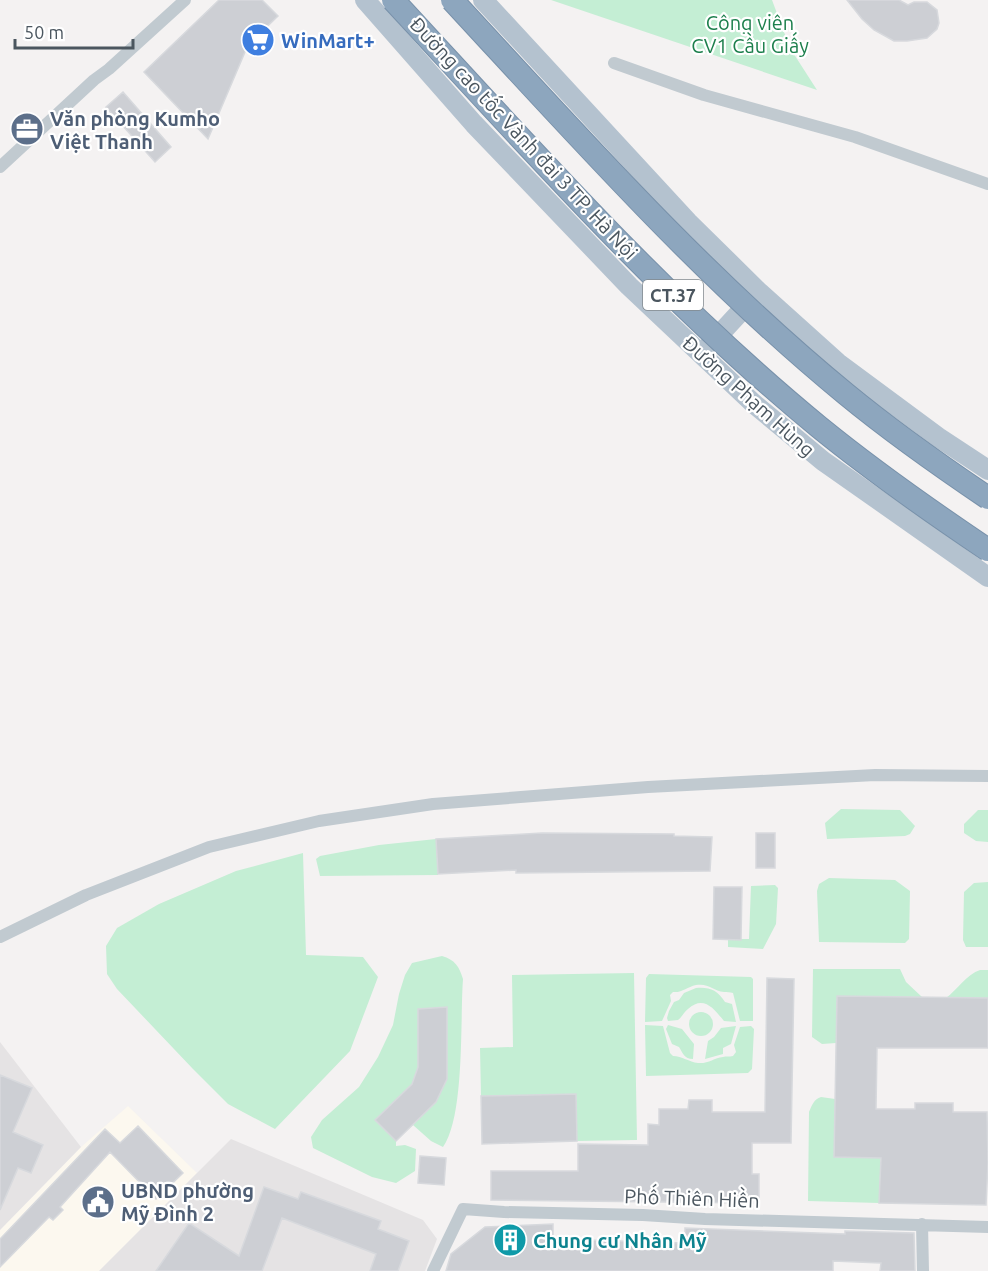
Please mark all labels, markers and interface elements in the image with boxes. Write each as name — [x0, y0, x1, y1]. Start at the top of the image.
street label: Đường cao tốc Vành đai 3 TP. Hà Nội — [406, 10, 645, 264]
park label: Công viên CV1 Cầu Giấy — [691, 11, 809, 57]
scale bar — [15, 12, 134, 50]
text: 50 m — [24, 22, 64, 42]
supermarket icon: WinMart+ — [240, 22, 276, 58]
place label: WinMart+ — [281, 29, 375, 52]
place label: Văn phòng Kumho Việt Thanh — [50, 107, 220, 153]
office icon: Văn phòng Kumho Việt Thanh — [9, 111, 45, 147]
road number: CT.37 — [643, 280, 703, 310]
street label: Đường Phạm Hùng — [678, 331, 820, 461]
place label: UBND phường Mỹ Đình 2 — [121, 1179, 254, 1225]
street label: Phố Thiên Hiền — [624, 1181, 760, 1212]
public building icon: UBND phường Mỹ Đình 2 — [80, 1184, 116, 1220]
building icon: Chung cư Nhân Mỹ — [492, 1222, 528, 1258]
place label: Chung cư Nhân Mỹ — [533, 1229, 707, 1252]

